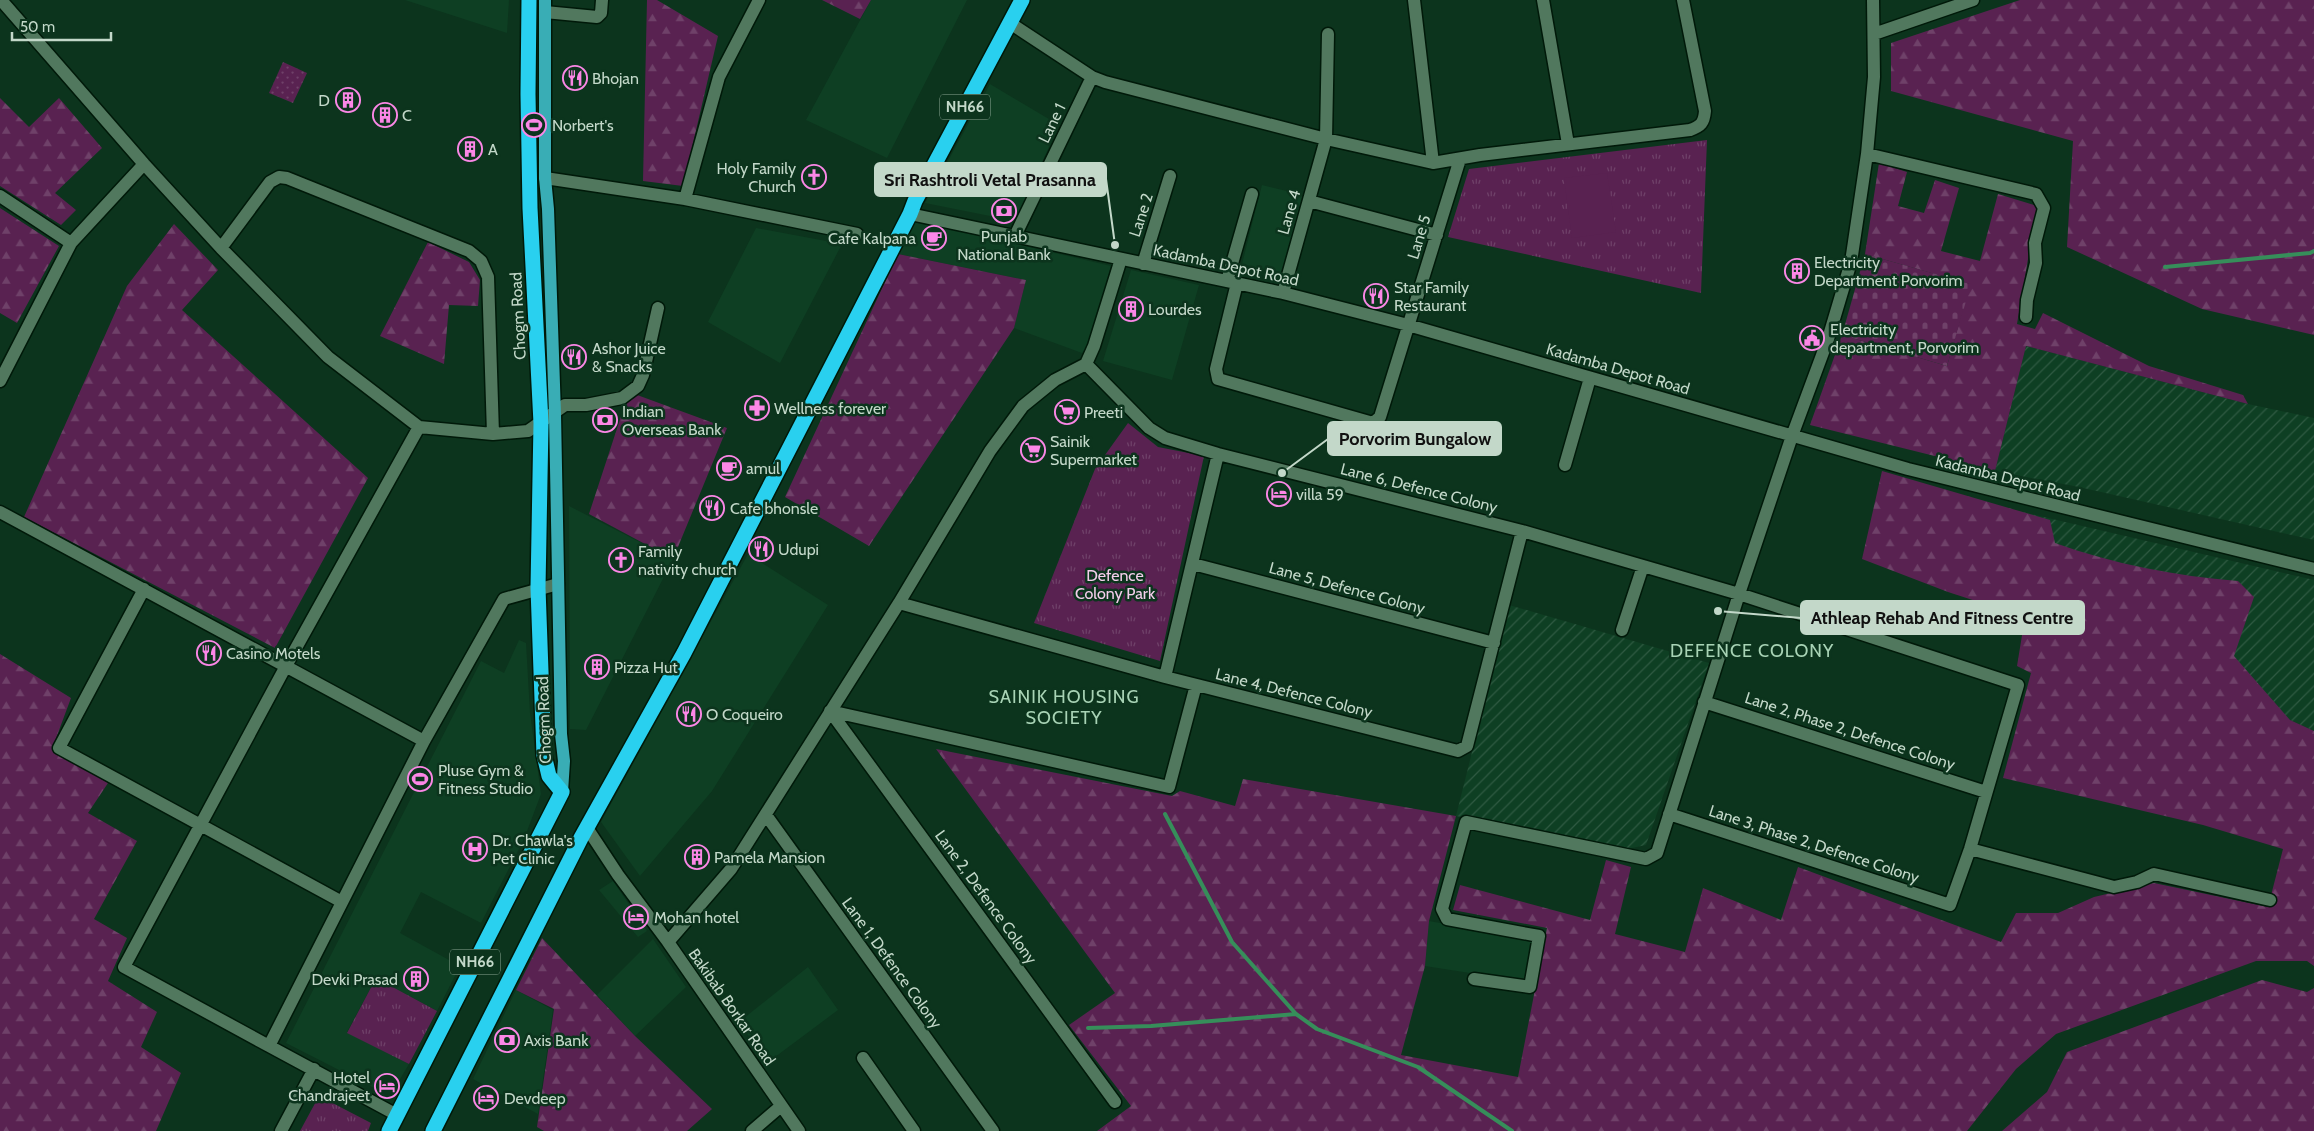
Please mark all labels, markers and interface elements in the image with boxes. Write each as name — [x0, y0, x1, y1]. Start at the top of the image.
scale bar — [12, 10, 111, 42]
text: 50 m — [20, 18, 55, 36]
restaurant icon: Bhojan — [562, 65, 588, 91]
place label: Bhojan — [592, 69, 639, 88]
building icon: D — [335, 87, 361, 113]
place label: D — [318, 91, 330, 110]
road number: NH66 — [940, 94, 990, 120]
street label: Lane 1 — [1034, 100, 1070, 146]
building icon: C — [372, 102, 398, 128]
place label: C — [402, 106, 412, 125]
sports icon: Norbert's — [521, 112, 547, 138]
place label: Norbert's — [552, 116, 614, 135]
building icon: A — [457, 136, 483, 162]
place label: A — [488, 140, 498, 159]
place label: Holy Family Church — [716, 159, 796, 196]
callout: Sri Rashtroli Vetal Prasanna — [875, 163, 1106, 196]
church icon: Holy Family Church — [801, 164, 827, 190]
text: Sri Rashtroli Vetal Prasanna — [884, 169, 1096, 191]
street label: Lane 4 — [1274, 187, 1304, 237]
street label: Lane 2 — [1125, 191, 1157, 239]
bank icon: Punjab National Bank — [991, 198, 1017, 224]
street label: Lane 5 — [1403, 213, 1435, 261]
cafe icon: Cafe Kalpana — [921, 225, 947, 251]
place label: Punjab National Bank — [957, 227, 1052, 264]
place label: Cafe Kalpana — [828, 229, 916, 248]
street label: Kadamba Depot Road — [1151, 240, 1301, 290]
place label: Electricity Department Porvorim — [1814, 253, 1963, 290]
building icon: Electricity Department Porvorim — [1784, 258, 1810, 284]
street label: Chogm Road — [506, 272, 530, 360]
place label: Star Family Restaurant — [1394, 278, 1469, 315]
restaurant icon: Star Family Restaurant — [1363, 283, 1389, 309]
building icon: Lourdes — [1118, 296, 1144, 322]
place label: Lourdes — [1148, 300, 1202, 319]
place label: Electricity department, Porvorim — [1830, 320, 1979, 357]
public building icon: Electricity department, Porvorim — [1799, 325, 1825, 351]
place label: Ashor Juice & Snacks — [592, 339, 666, 376]
street label: Kadamba Depot Road — [1544, 339, 1692, 399]
restaurant icon: Ashor Juice & Snacks — [561, 344, 587, 370]
pharmacy icon: Wellness forever — [744, 395, 770, 421]
place label: Wellness forever — [774, 399, 887, 418]
supermarket icon: Preeti — [1054, 399, 1080, 425]
place label: Indian Overseas Bank — [622, 402, 722, 439]
place label: Preeti — [1084, 403, 1123, 422]
bank icon: Indian Overseas Bank — [592, 407, 618, 433]
callout: Porvorim Bungalow — [1328, 422, 1501, 455]
text: Porvorim Bungalow — [1339, 428, 1491, 450]
place label: Sainik Supermarket — [1050, 432, 1138, 469]
supermarket icon: Sainik Supermarket — [1020, 437, 1046, 463]
street label: Kadamba Depot Road — [1934, 451, 2082, 505]
cafe icon: amul — [716, 455, 742, 481]
place label: amul — [746, 459, 780, 478]
street label: Lane 6, Defence Colony — [1338, 459, 1500, 517]
hotel icon: villa 59 — [1266, 481, 1292, 507]
place label: villa 59 — [1296, 485, 1344, 504]
restaurant icon: Cafe bhonsle — [699, 495, 725, 521]
place label: Cafe bhonsle — [730, 499, 818, 518]
restaurant icon: Udupi — [748, 536, 774, 562]
place label: Udupi — [778, 540, 819, 559]
place label: Family nativity church — [638, 542, 737, 579]
church icon: Family nativity church — [608, 547, 634, 573]
street label: Lane 5, Defence Colony — [1267, 558, 1427, 618]
park label: Defence Colony Park — [1075, 566, 1156, 603]
callout: Athleap Rehab And Fitness Centre — [1801, 601, 2084, 634]
text: Athleap Rehab And Fitness Centre — [1811, 607, 2073, 629]
restaurant icon: Casino Motels — [196, 640, 222, 666]
district label: DEFENCE COLONY — [1670, 640, 1834, 662]
place label: Casino Motels — [226, 644, 321, 663]
building icon: Pizza Hut — [584, 654, 610, 680]
place label: Pizza Hut — [614, 658, 678, 677]
street label: Lane 4, Defence Colony — [1214, 664, 1374, 722]
street label: Chogm Road — [533, 676, 555, 764]
district label: SAINIK HOUSING SOCIETY — [988, 686, 1140, 729]
street label: Lane 2, Phase 2, Defence Colony — [1743, 688, 1957, 774]
restaurant icon: O Coqueiro — [676, 701, 702, 727]
place label: O Coqueiro — [706, 705, 783, 724]
place label: Pluse Gym & Fitness Studio — [438, 761, 533, 798]
sports icon: Pluse Gym & Fitness Studio — [407, 766, 433, 792]
street label: Lane 3, Phase 2, Defence Colony — [1706, 801, 1922, 887]
street label: Lane 2, Defence Colony — [931, 826, 1041, 968]
place label: Dr. Chawla's Pet Clinic — [492, 831, 573, 868]
hospital icon: Dr. Chawla's Pet Clinic — [462, 836, 488, 862]
building icon: Pamela Mansion — [684, 844, 710, 870]
place label: Pamela Mansion — [714, 848, 825, 867]
street label: Lane 1, Defence Colony — [838, 894, 946, 1032]
hotel icon: Mohan hotel — [623, 904, 649, 930]
place label: Mohan hotel — [654, 908, 739, 927]
street label: Bakibab Borkar Road — [685, 945, 779, 1069]
road number: NH66 — [450, 950, 500, 974]
building icon: Devki Prasad — [403, 966, 429, 992]
place label: Devki Prasad — [311, 970, 398, 989]
bank icon: Axis Bank — [494, 1027, 520, 1053]
place label: Axis Bank — [524, 1031, 589, 1050]
place label: Hotel Chandrajeet — [288, 1068, 371, 1105]
hotel icon: Hotel Chandrajeet — [374, 1073, 400, 1099]
hotel icon: Devdeep — [473, 1085, 499, 1111]
place label: Devdeep — [504, 1089, 566, 1108]

